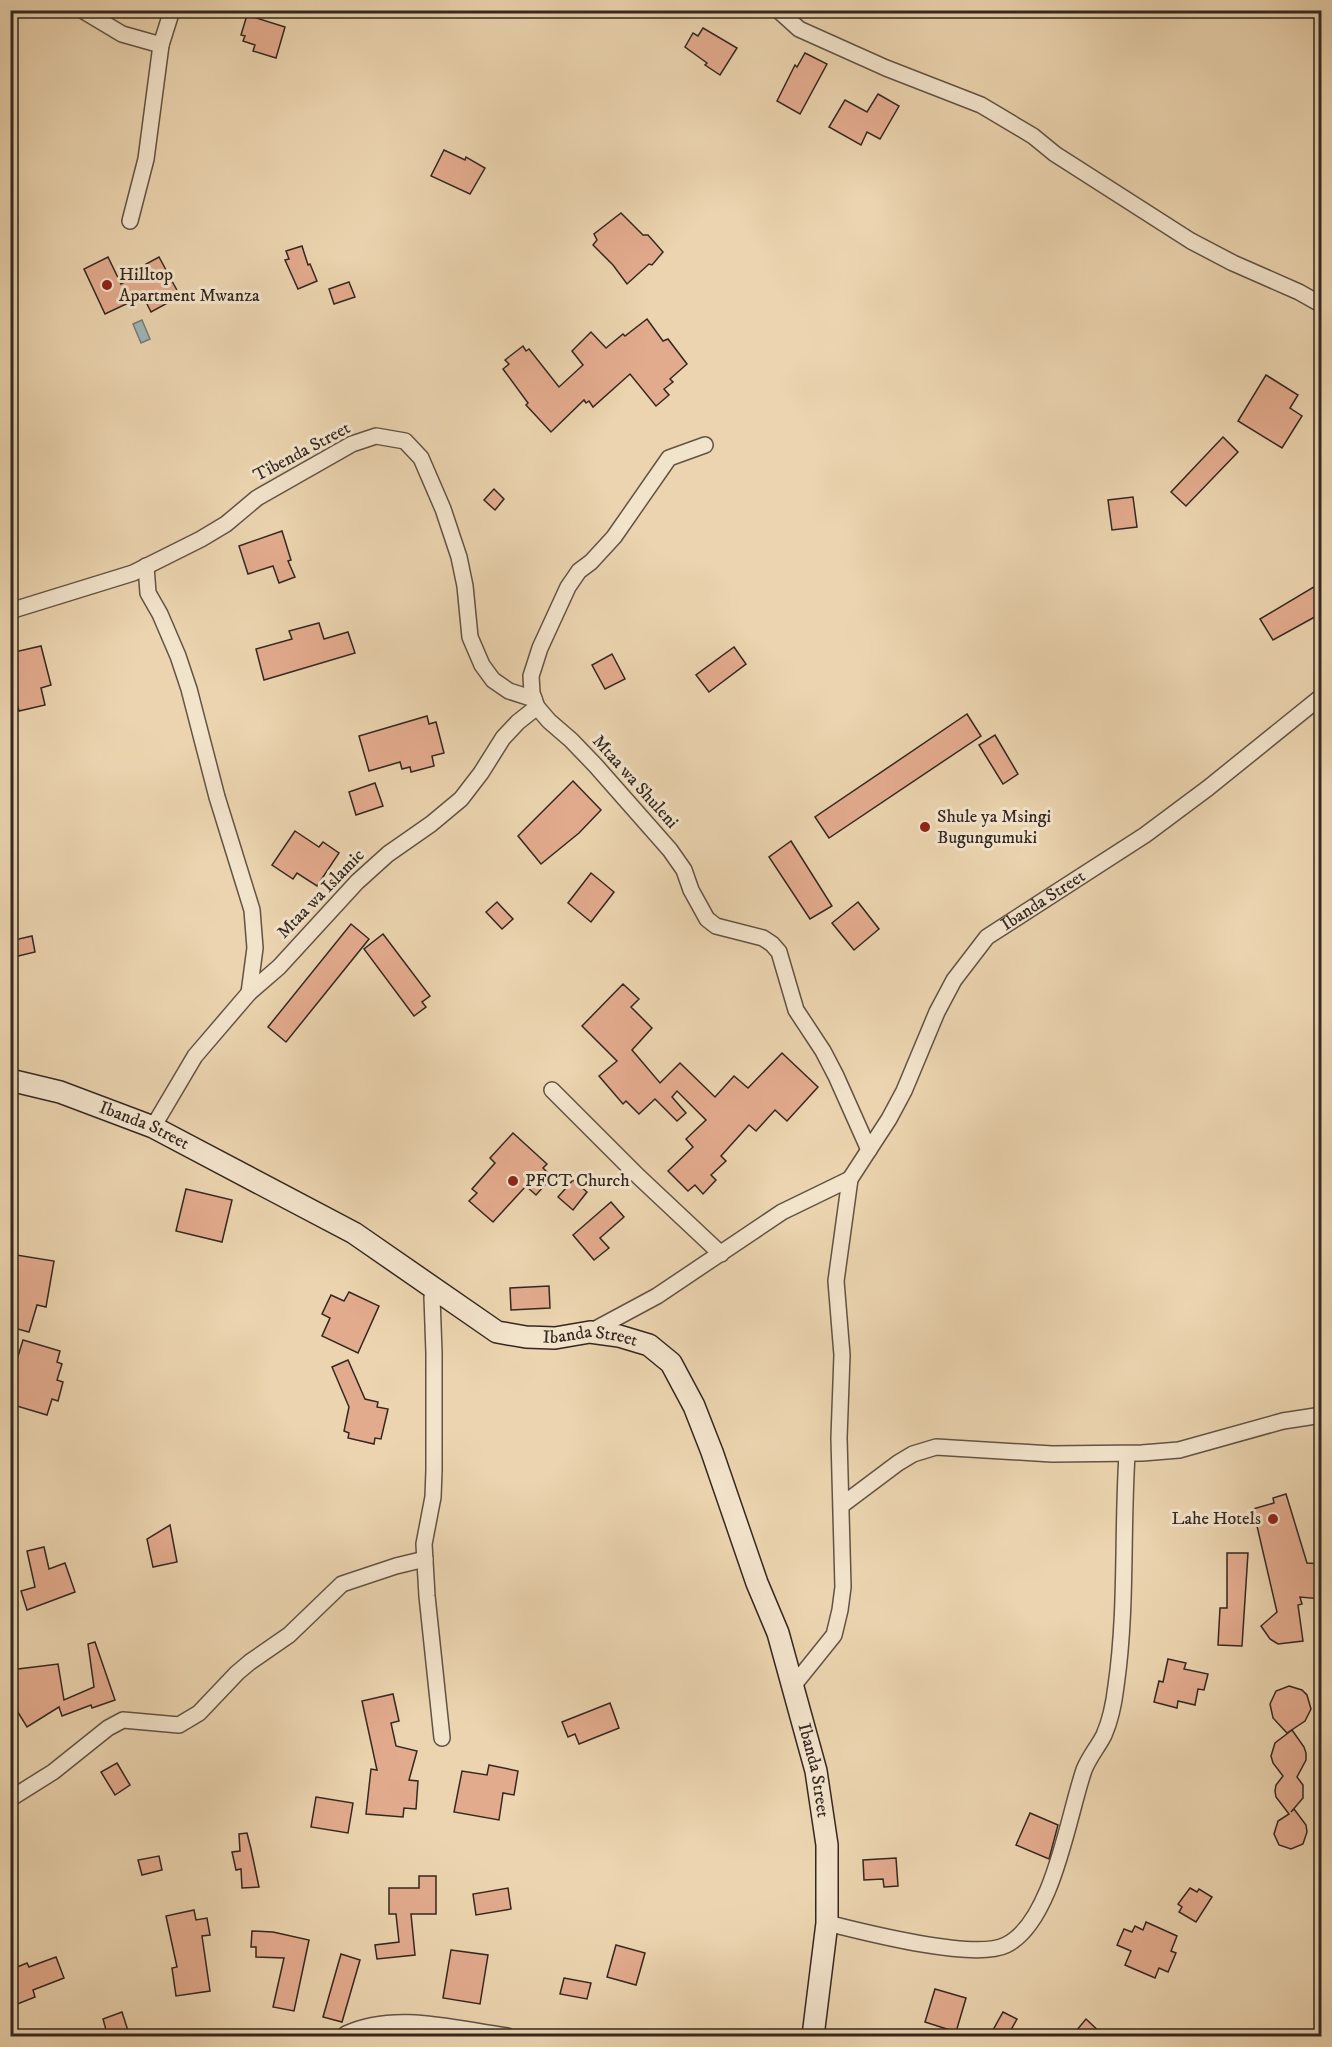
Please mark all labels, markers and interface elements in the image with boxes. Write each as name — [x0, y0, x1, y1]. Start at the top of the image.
place label: Hilltop Apartment Mwanza — [119, 264, 260, 307]
marker: Hilltop Apartment Mwanza — [100, 278, 114, 292]
street label: Tibenda Street — [250, 417, 354, 487]
street label: Mtaa wa Shuleni — [587, 731, 683, 833]
place label: Shule ya Msingi Bugungumuki — [937, 806, 1051, 849]
marker: Shule ya Msingi Bugungumuki — [918, 820, 932, 834]
street label: Mtaa wa Islamic — [273, 844, 370, 944]
street label: Ibanda Street — [997, 865, 1090, 936]
street label: Ibanda Street — [96, 1097, 193, 1155]
place label: PFCT Church — [525, 1170, 630, 1192]
marker: PFCT Church — [506, 1174, 520, 1188]
street label: Ibanda Street — [542, 1321, 640, 1352]
place label: Lahe Hotels — [1171, 1508, 1261, 1530]
marker: Lahe Hotels — [1266, 1512, 1280, 1526]
street label: Ibanda Street — [792, 1721, 834, 1819]

